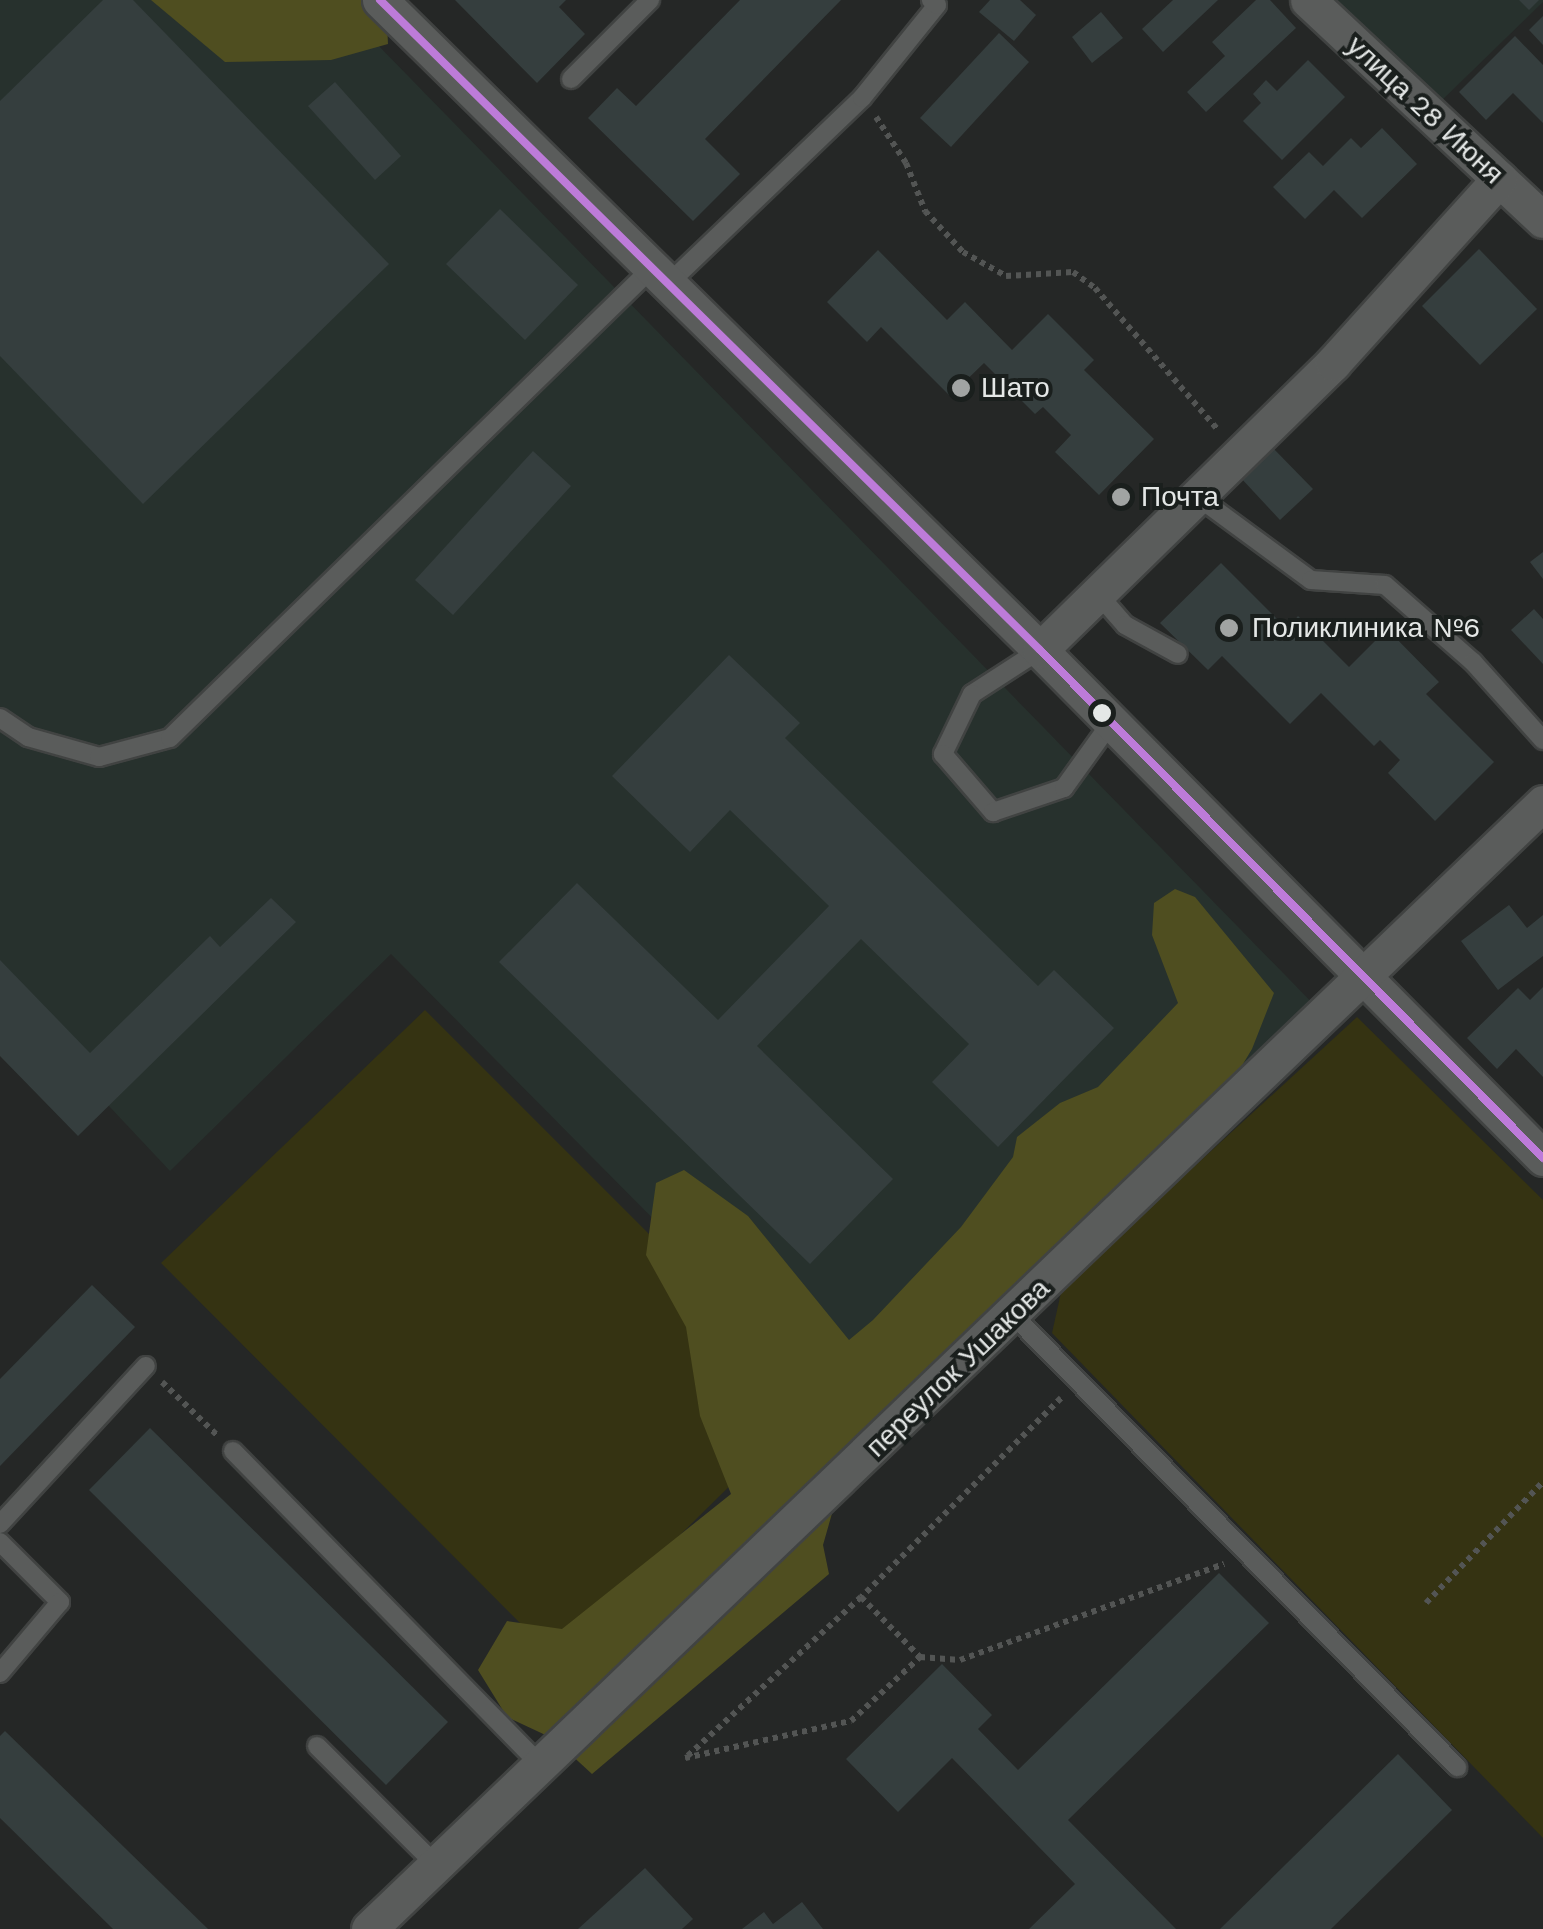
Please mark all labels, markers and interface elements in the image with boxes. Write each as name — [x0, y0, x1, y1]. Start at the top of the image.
street label: улица 28 Июня — [1340, 29, 1510, 191]
place label: Шато — [981, 371, 1050, 405]
marker: Шато — [950, 377, 972, 399]
place label: Почта — [1141, 480, 1219, 514]
marker: Почта — [1110, 486, 1132, 508]
place label: Поликлиника №6 — [1252, 611, 1480, 645]
marker: Поликлиника №6 — [1216, 615, 1242, 641]
unlabelled marker — [1092, 703, 1112, 723]
street label: переулок Ушакова — [859, 1272, 1057, 1464]

